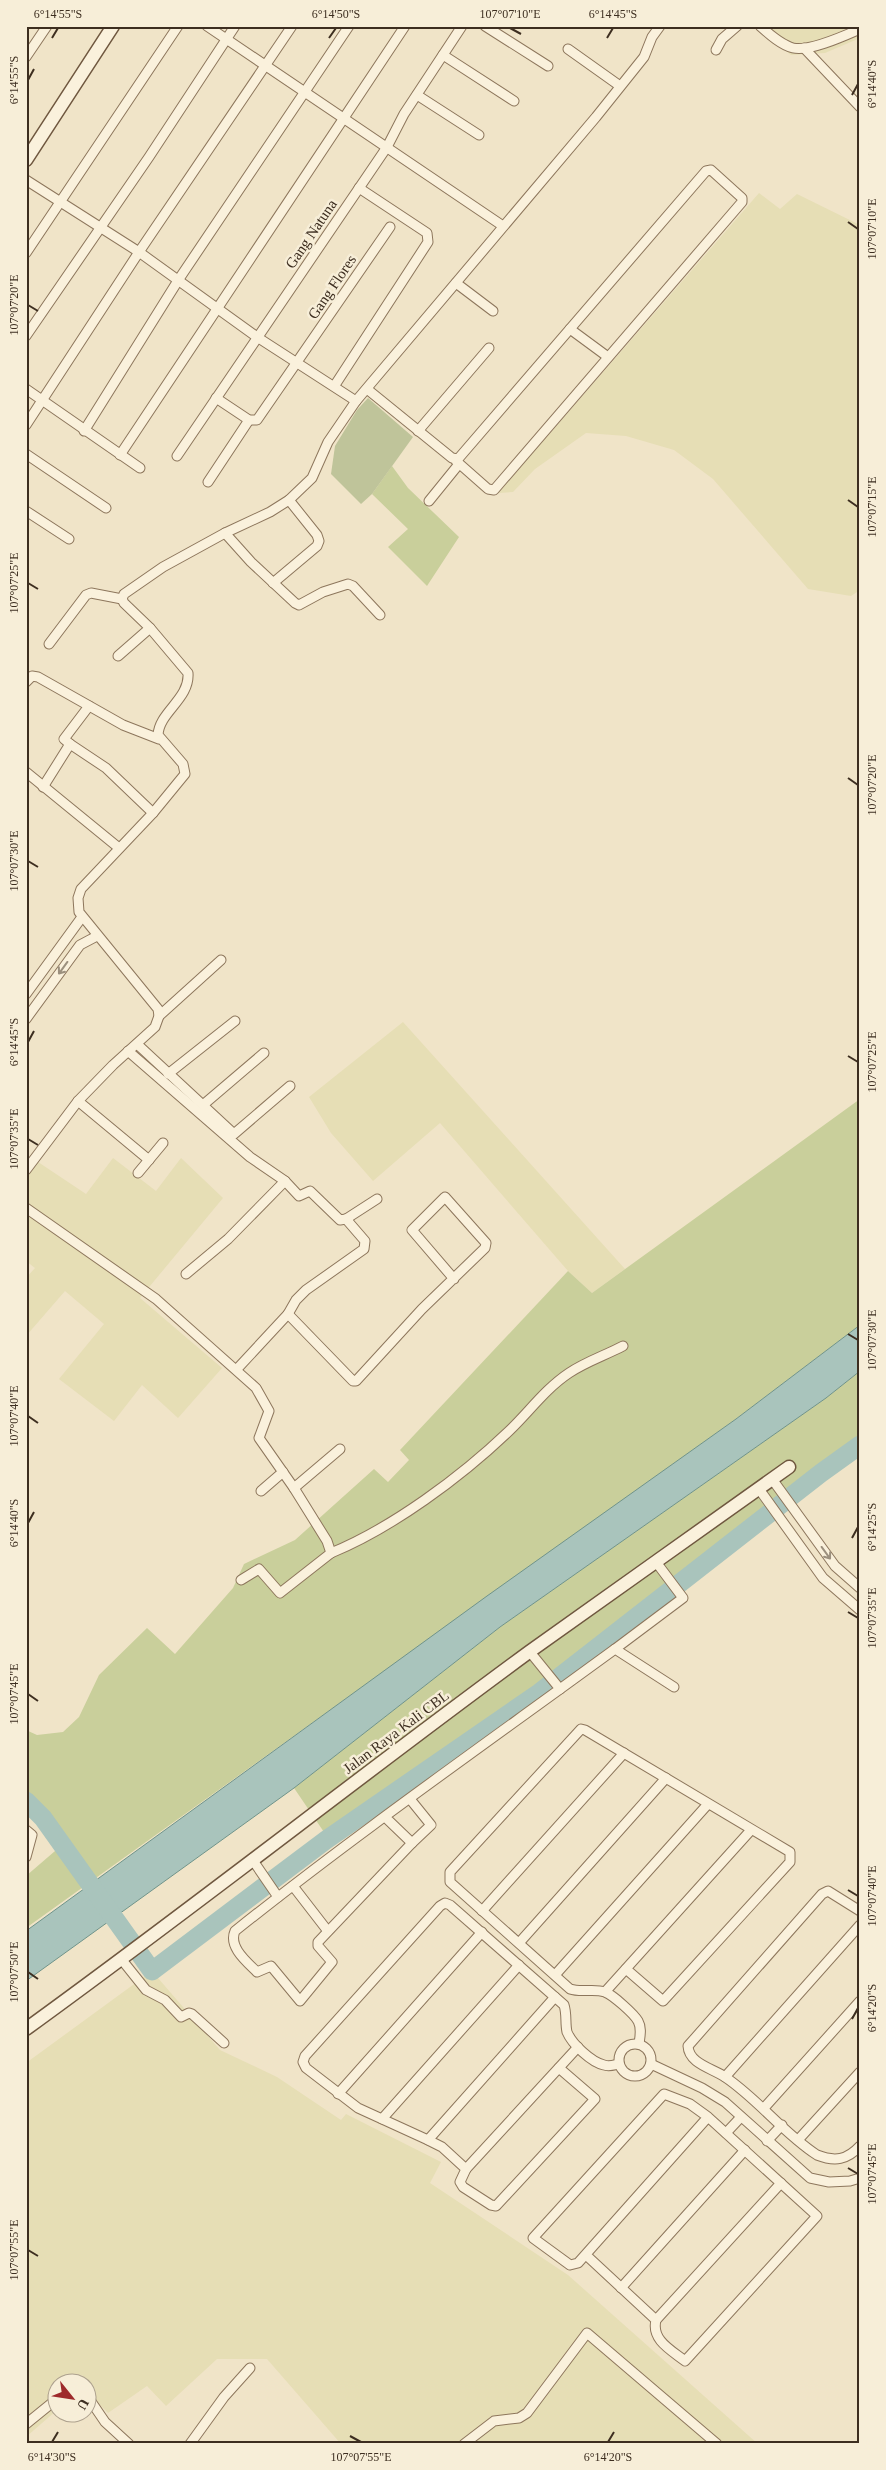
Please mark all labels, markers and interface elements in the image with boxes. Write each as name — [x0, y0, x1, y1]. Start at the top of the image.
text: 6°14'55"S — [34, 7, 82, 21]
text: 6°14'50"S — [312, 7, 360, 21]
text: 107°07'10"E — [479, 7, 541, 21]
text: 6°14'45"S — [589, 7, 637, 21]
text: 6°14'55"S — [7, 56, 21, 104]
text: 6°14'40"S — [865, 60, 879, 108]
street label: Gang Natuna — [282, 196, 340, 271]
text: 107°07'10"E — [865, 198, 879, 260]
street label: Gang Flores — [305, 252, 359, 322]
text: 107°07'20"E — [7, 274, 21, 336]
text: 107°07'15"E — [865, 476, 879, 538]
text: 107°07'25"E — [7, 552, 21, 614]
text: 107°07'20"E — [865, 754, 879, 816]
text: 107°07'30"E — [7, 830, 21, 892]
one-way arrow — [58, 961, 68, 975]
text: 6°14'45"S — [7, 1018, 21, 1066]
text: 107°07'25"E — [865, 1031, 879, 1093]
text: 107°07'35"E — [7, 1108, 21, 1170]
text: 107°07'30"E — [865, 1309, 879, 1371]
text: 107°07'40"E — [7, 1385, 21, 1447]
text: 6°14'40"S — [7, 1499, 21, 1547]
text: 6°14'25"S — [865, 1503, 879, 1551]
one-way arrow — [821, 1546, 831, 1560]
text: 107°07'35"E — [865, 1587, 879, 1649]
text: 107°07'45"E — [7, 1663, 21, 1725]
street label: Jalan Raya Kali CBL — [340, 1687, 452, 1777]
text: 107°07'40"E — [865, 1865, 879, 1927]
text: 107°07'50"E — [7, 1941, 21, 2003]
text: 6°14'20"S — [865, 1984, 879, 2032]
text: 107°07'45"E — [865, 2143, 879, 2205]
text: 107°07'55"E — [7, 2219, 21, 2281]
north arrow — [48, 2372, 98, 2422]
text: U — [74, 2396, 92, 2412]
text: 6°14'30"S — [28, 2450, 76, 2464]
text: 107°07'55"E — [330, 2450, 392, 2464]
text: 6°14'20"S — [584, 2450, 632, 2464]

